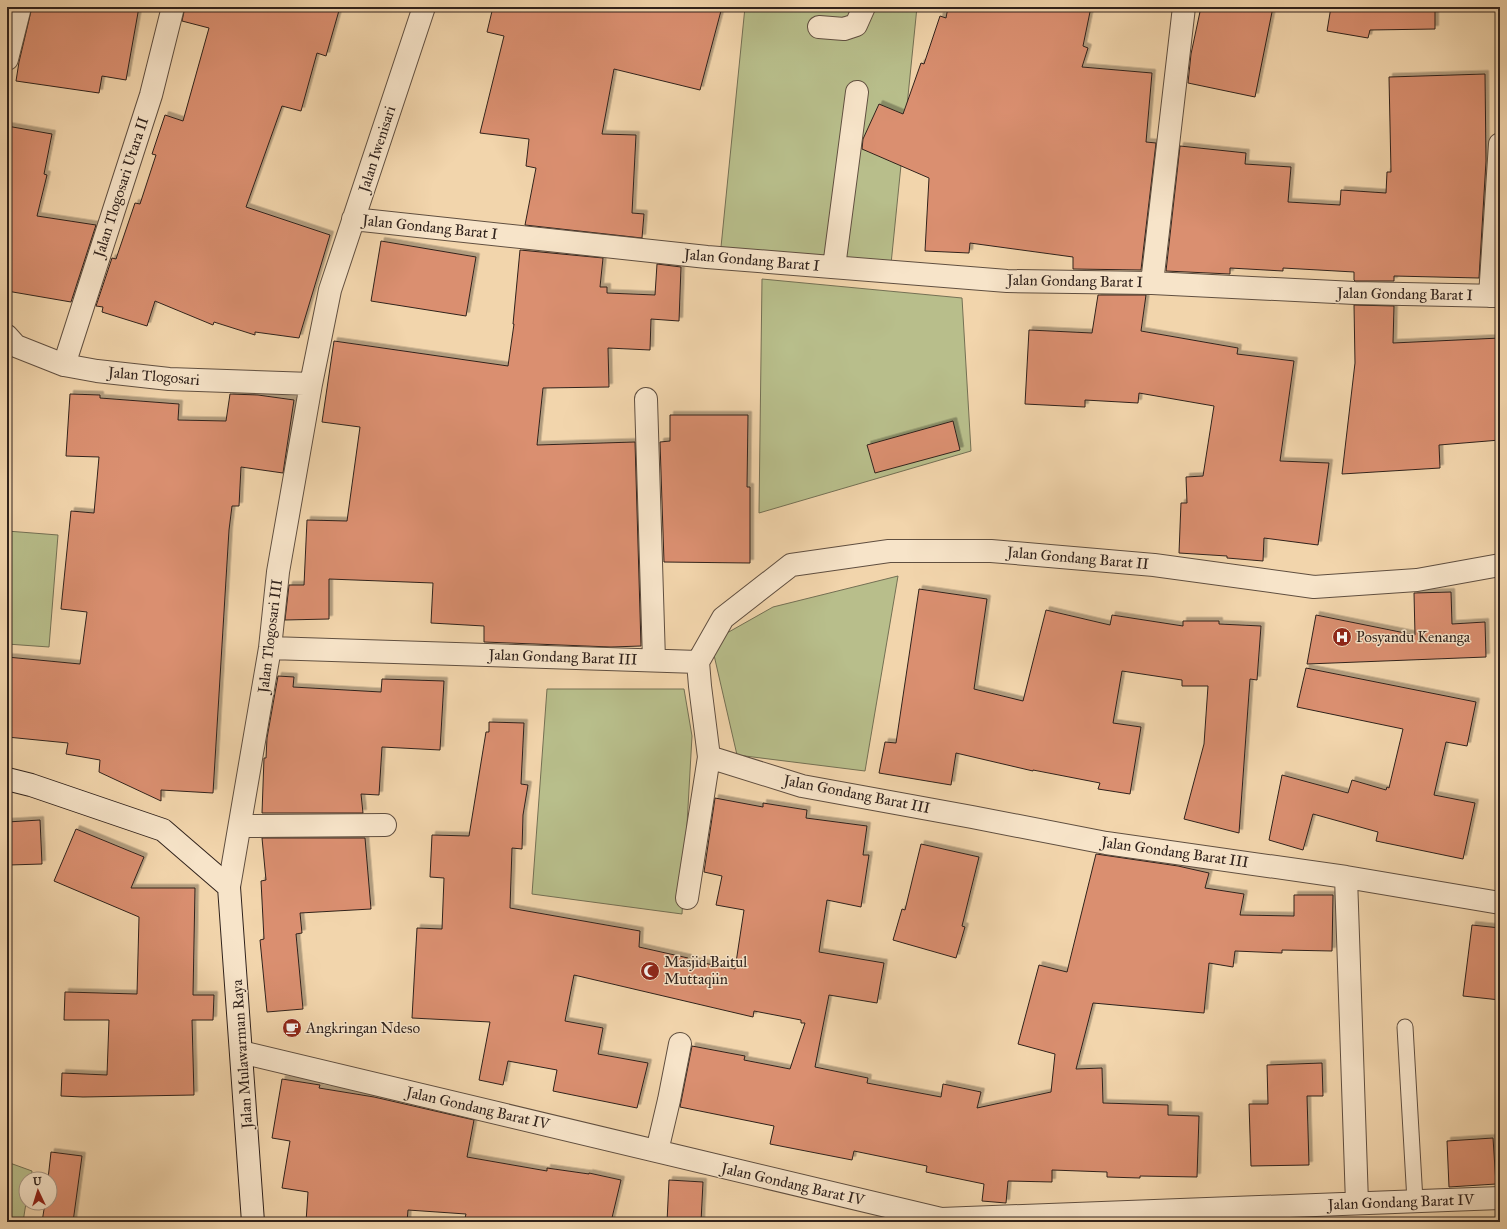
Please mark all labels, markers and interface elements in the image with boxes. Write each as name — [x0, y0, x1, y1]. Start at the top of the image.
street label: Jalan Iwenisari — [354, 104, 400, 197]
street label: Jalan Tlogosari Utara II — [89, 115, 153, 262]
street label: Jalan Gondang Barat I — [359, 211, 499, 244]
street label: Jalan Gondang Barat I — [681, 245, 820, 276]
street label: Jalan Gondang Barat I — [1005, 271, 1143, 292]
street label: Jalan Gondang Barat I — [1335, 284, 1473, 305]
street label: Jalan Tlogosari — [105, 363, 201, 390]
street label: Jalan Gondang Barat II — [1004, 543, 1150, 574]
street label: Jalan Tlogosari III — [254, 578, 287, 696]
hospital icon: Posyandu Kenanga — [1331, 626, 1353, 648]
place label: Posyandu Kenanga — [1356, 628, 1471, 646]
street label: Jalan Gondang Barat III — [486, 645, 638, 670]
street label: Jalan Gondang Barat III — [780, 771, 932, 818]
street label: Jalan Gondang Barat III — [1098, 832, 1250, 872]
place label: Masjid Baitul Muttaqiin — [664, 953, 748, 989]
mosque icon: Masjid Baitul Muttaqiin — [639, 960, 661, 982]
street label: Jalan Mulawarman Raya — [228, 978, 257, 1131]
cafe icon: Angkringan Ndeso — [281, 1017, 303, 1039]
place label: Angkringan Ndeso — [305, 1019, 420, 1037]
street label: Jalan Gondang Barat IV — [402, 1082, 552, 1134]
street label: Jalan Gondang Barat IV — [717, 1158, 867, 1210]
north arrow — [18, 1171, 58, 1211]
text: U — [33, 1175, 42, 1188]
street label: Jalan Gondang Barat IV — [1326, 1190, 1475, 1215]

